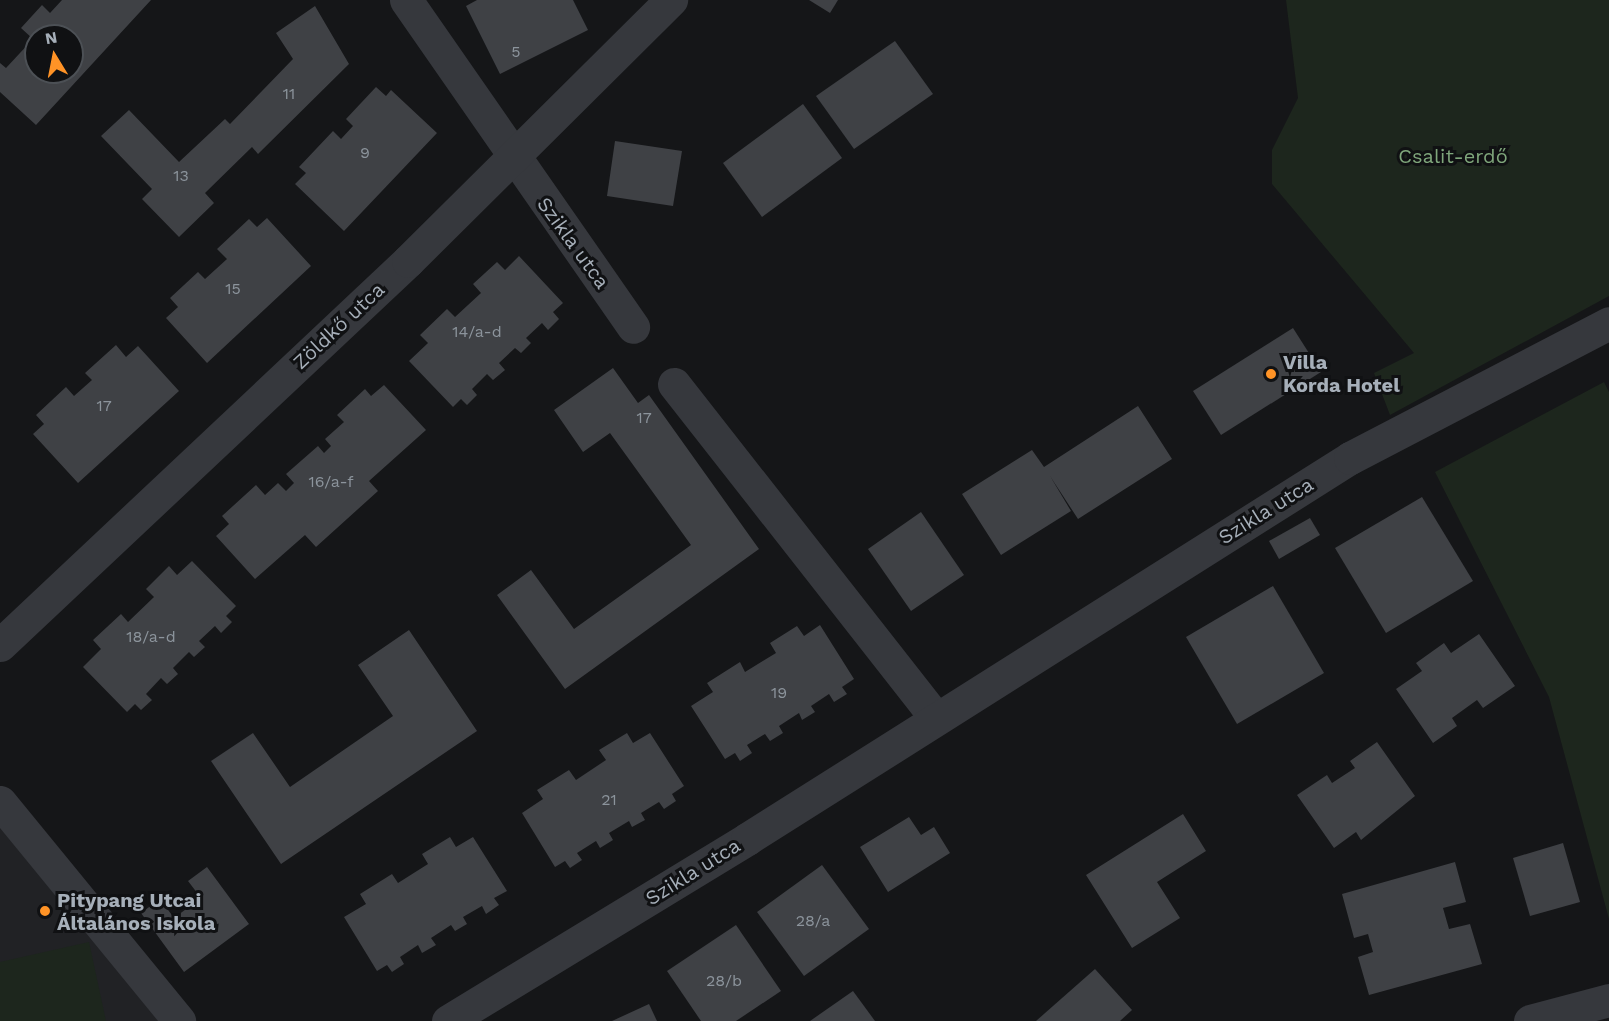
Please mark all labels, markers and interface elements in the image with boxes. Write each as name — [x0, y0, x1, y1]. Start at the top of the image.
north arrow — [24, 24, 84, 84]
text: N — [44, 27, 59, 48]
house number: 5 — [511, 42, 521, 62]
house number: 11 — [283, 84, 295, 104]
house number: 9 — [360, 143, 370, 163]
park label: Csalit-erdő — [1398, 144, 1508, 168]
house number: 13 — [173, 166, 189, 186]
street label: Szikla utca — [532, 192, 614, 294]
street label: Zöldkő utca — [288, 278, 390, 374]
house number: 15 — [225, 279, 241, 299]
house number: 14/a-d — [452, 322, 502, 342]
place label: Villa Korda Hotel — [1283, 350, 1400, 397]
marker: Villa Korda Hotel — [1264, 367, 1278, 381]
house number: 17 — [96, 396, 112, 416]
house number: 17 — [636, 408, 652, 428]
house number: 16/a-f — [308, 472, 354, 492]
street label: Szikla utca — [1214, 472, 1318, 550]
house number: 18/a-d — [126, 627, 176, 647]
house number: 19 — [771, 683, 787, 703]
house number: 21 — [601, 790, 617, 810]
street label: Szikla utca — [641, 833, 745, 911]
place label: Pitypang Utcai Általános Iskola — [57, 888, 215, 935]
marker: Pitypang Utcai Általános Iskola — [38, 904, 52, 918]
house number: 28/a — [796, 911, 830, 931]
house number: 28/b — [706, 971, 742, 991]

